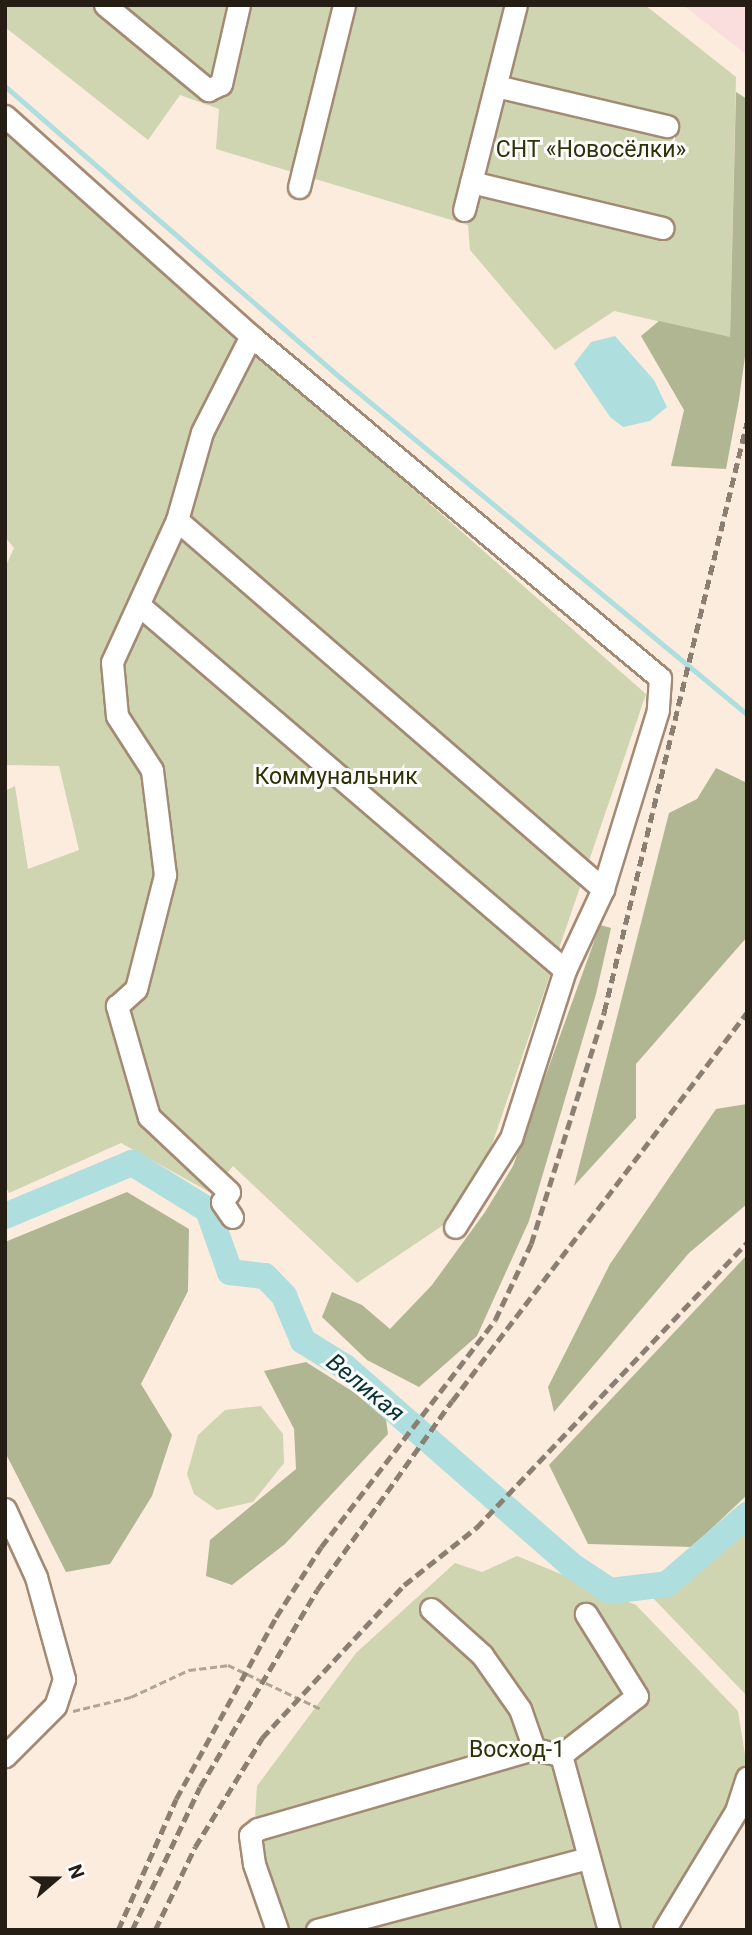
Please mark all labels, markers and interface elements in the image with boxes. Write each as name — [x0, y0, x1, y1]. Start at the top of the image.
park label: СНТ «Новосёлки» — [495, 136, 687, 164]
park label: Коммунальник — [254, 763, 418, 791]
water label: Великая — [320, 1348, 410, 1428]
park label: Восход-1 — [469, 1736, 565, 1764]
north arrow — [21, 1844, 91, 1914]
text: N — [63, 1861, 89, 1882]

